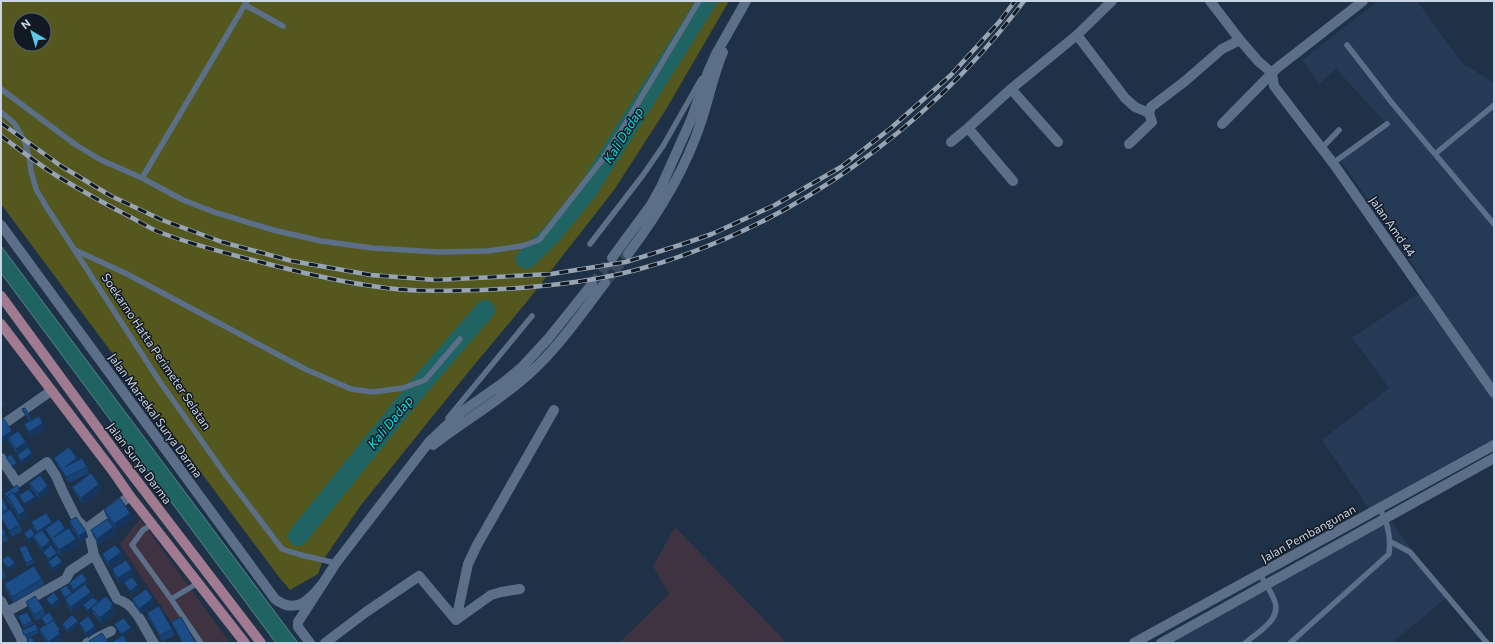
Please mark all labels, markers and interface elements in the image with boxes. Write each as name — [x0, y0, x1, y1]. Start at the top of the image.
north arrow — [12, 12, 52, 52]
text: N — [18, 16, 33, 31]
water label: Kali Dadap — [600, 104, 647, 166]
street label: Jalan Amd 44 — [1366, 193, 1419, 260]
street label: Soekarno Hatta Perimeter Selatan — [99, 270, 215, 432]
street label: Jalan Marsekal Surya Darma — [105, 350, 206, 480]
water label: Kali Dadap — [364, 392, 416, 452]
street label: Jalan Surya Darma — [104, 420, 175, 507]
street label: Jalan Pembangunan — [1258, 501, 1358, 566]

